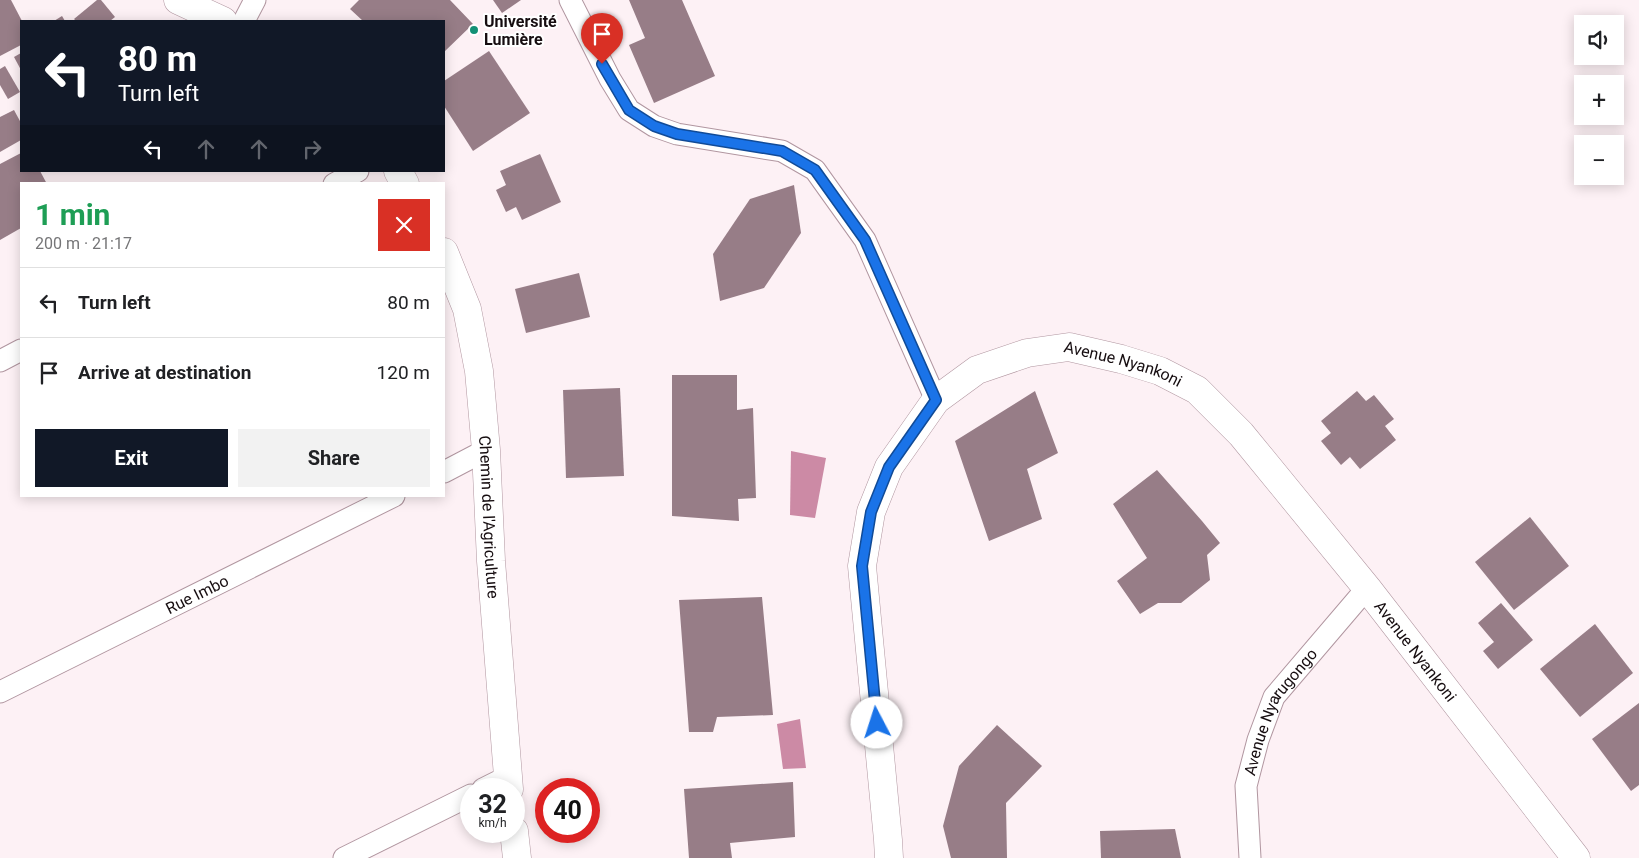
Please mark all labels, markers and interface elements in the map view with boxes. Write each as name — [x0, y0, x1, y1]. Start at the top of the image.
place label: Université Lumière — [484, 12, 557, 49]
pin — [581, 13, 623, 64]
map controls — [1574, 15, 1624, 185]
button: sound — [1574, 15, 1624, 65]
icon: arrive — [588, 20, 616, 48]
marker: Université Lumière — [468, 24, 480, 36]
text: 80 m — [118, 39, 197, 80]
icon: left — [35, 40, 100, 105]
button: + — [1574, 75, 1624, 125]
text: Turn left — [118, 81, 199, 106]
icon: left — [139, 135, 167, 163]
icon: ahead — [192, 135, 220, 163]
icon: ahead — [245, 135, 273, 163]
icon: right — [298, 135, 326, 163]
button: − — [1574, 135, 1624, 185]
text: 1 min — [35, 197, 110, 232]
button: close — [378, 199, 430, 251]
text: 200 m · 21:17 — [35, 234, 132, 253]
icon: left — [35, 289, 63, 317]
text: Turn left — [78, 291, 151, 314]
text: 80 m — [387, 291, 430, 314]
street label: Avenue Nyankoni — [1062, 337, 1186, 390]
icon: arrive — [35, 359, 63, 387]
text: Arrive at destination — [78, 361, 251, 384]
text: 120 m — [377, 361, 430, 384]
button: Exit — [35, 429, 228, 487]
button: Share — [238, 429, 430, 487]
street label: Chemin de l'Agriculture — [475, 435, 503, 599]
street label: Rue Imbo — [162, 570, 231, 618]
street label: Avenue Nyankoni — [1371, 597, 1461, 705]
street label: Avenue Nyarugongo — [1240, 644, 1321, 777]
position arrow — [850, 696, 902, 748]
speed limit sign: 40 — [535, 778, 600, 843]
text: 32 — [478, 790, 507, 819]
text: km/h — [478, 816, 507, 830]

